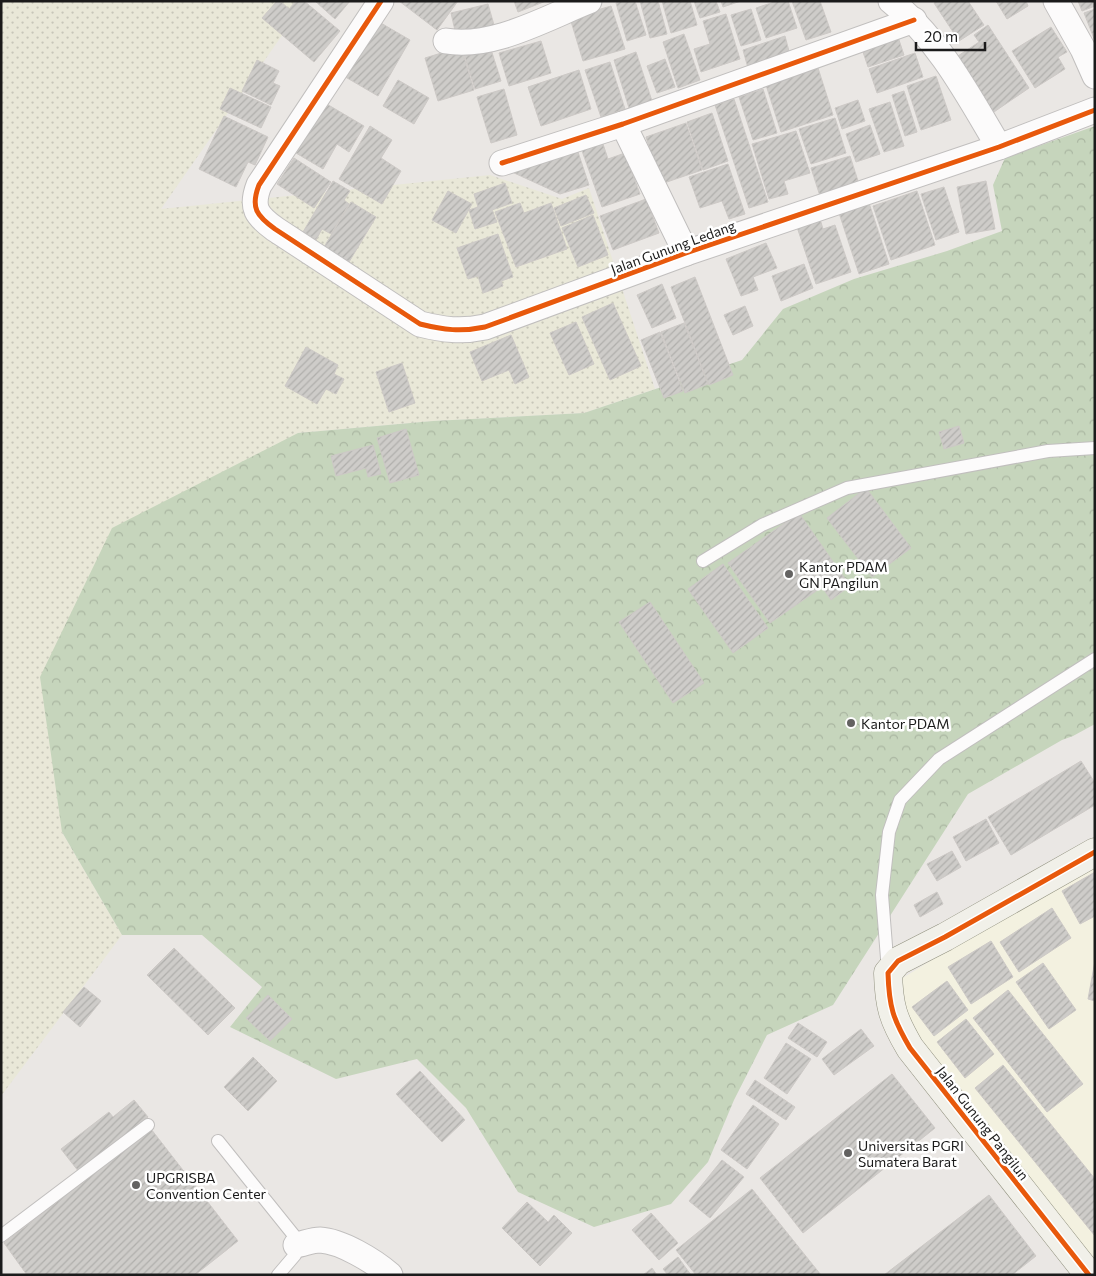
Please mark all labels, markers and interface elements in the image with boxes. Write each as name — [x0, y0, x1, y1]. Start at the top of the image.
scale bar — [916, 20, 985, 52]
text: 20 m — [924, 27, 958, 45]
street label: Jalan Gunung Ledang — [608, 216, 738, 277]
place label: Kantor PDAM GN PAngilun — [799, 558, 888, 591]
marker: Kantor PDAM GN PAngilun — [783, 568, 795, 580]
place label: Kantor PDAM — [861, 715, 950, 732]
marker: Kantor PDAM — [845, 717, 857, 729]
street label: Jalan Gunung Pangilun — [933, 1063, 1033, 1183]
place label: Universitas PGRI Sumatera Barat — [858, 1137, 964, 1170]
marker: Universitas PGRI Sumatera Barat — [842, 1147, 854, 1159]
place label: UPGRISBA Convention Center — [146, 1169, 267, 1202]
marker: UPGRISBA Convention Center — [130, 1179, 142, 1191]

